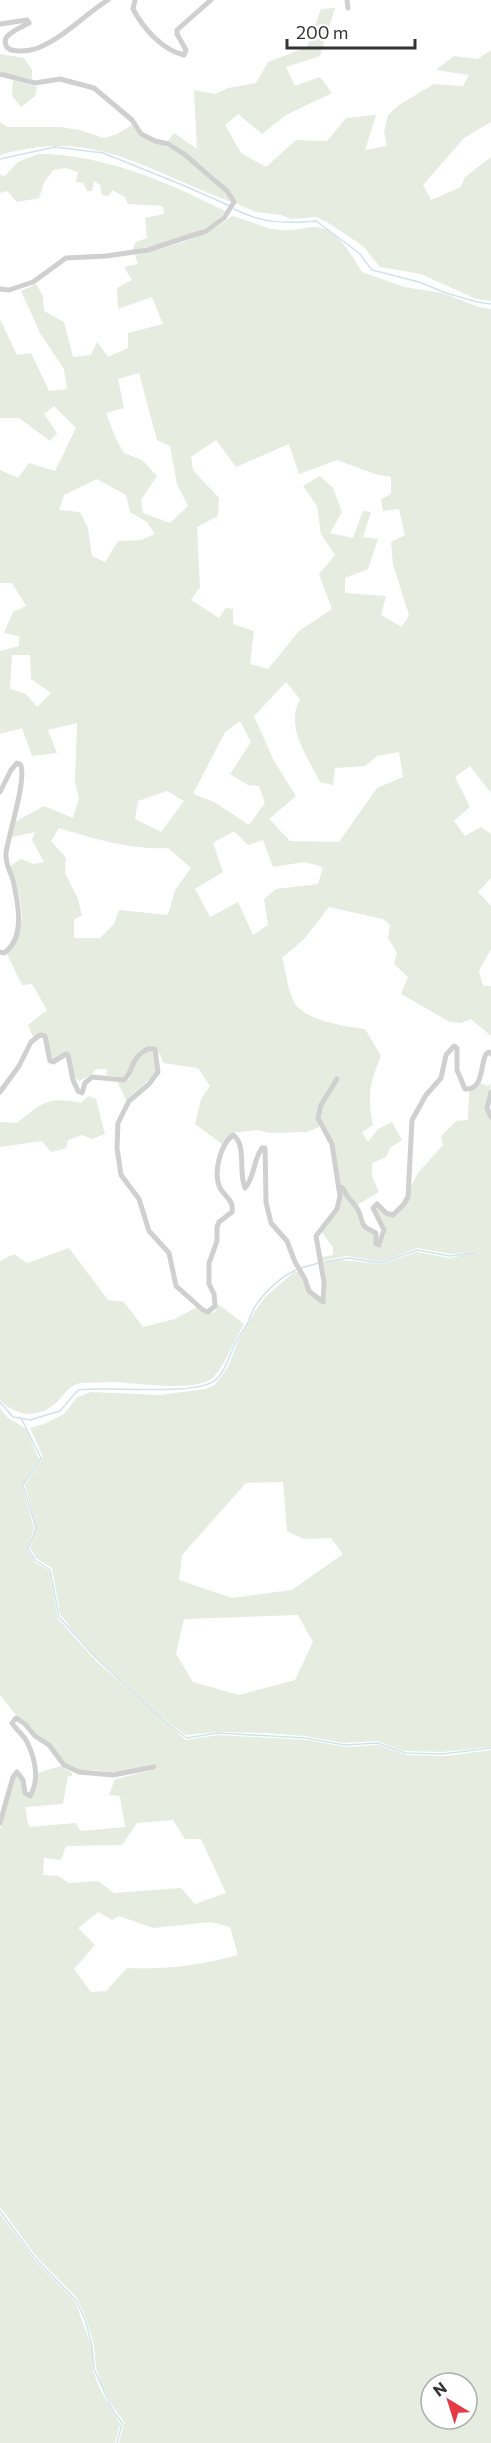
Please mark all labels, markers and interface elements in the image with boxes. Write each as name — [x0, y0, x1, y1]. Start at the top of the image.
scale bar — [287, 12, 414, 50]
text: 200 m — [296, 21, 349, 43]
north arrow — [419, 2371, 479, 2431]
text: N — [429, 2378, 450, 2400]

